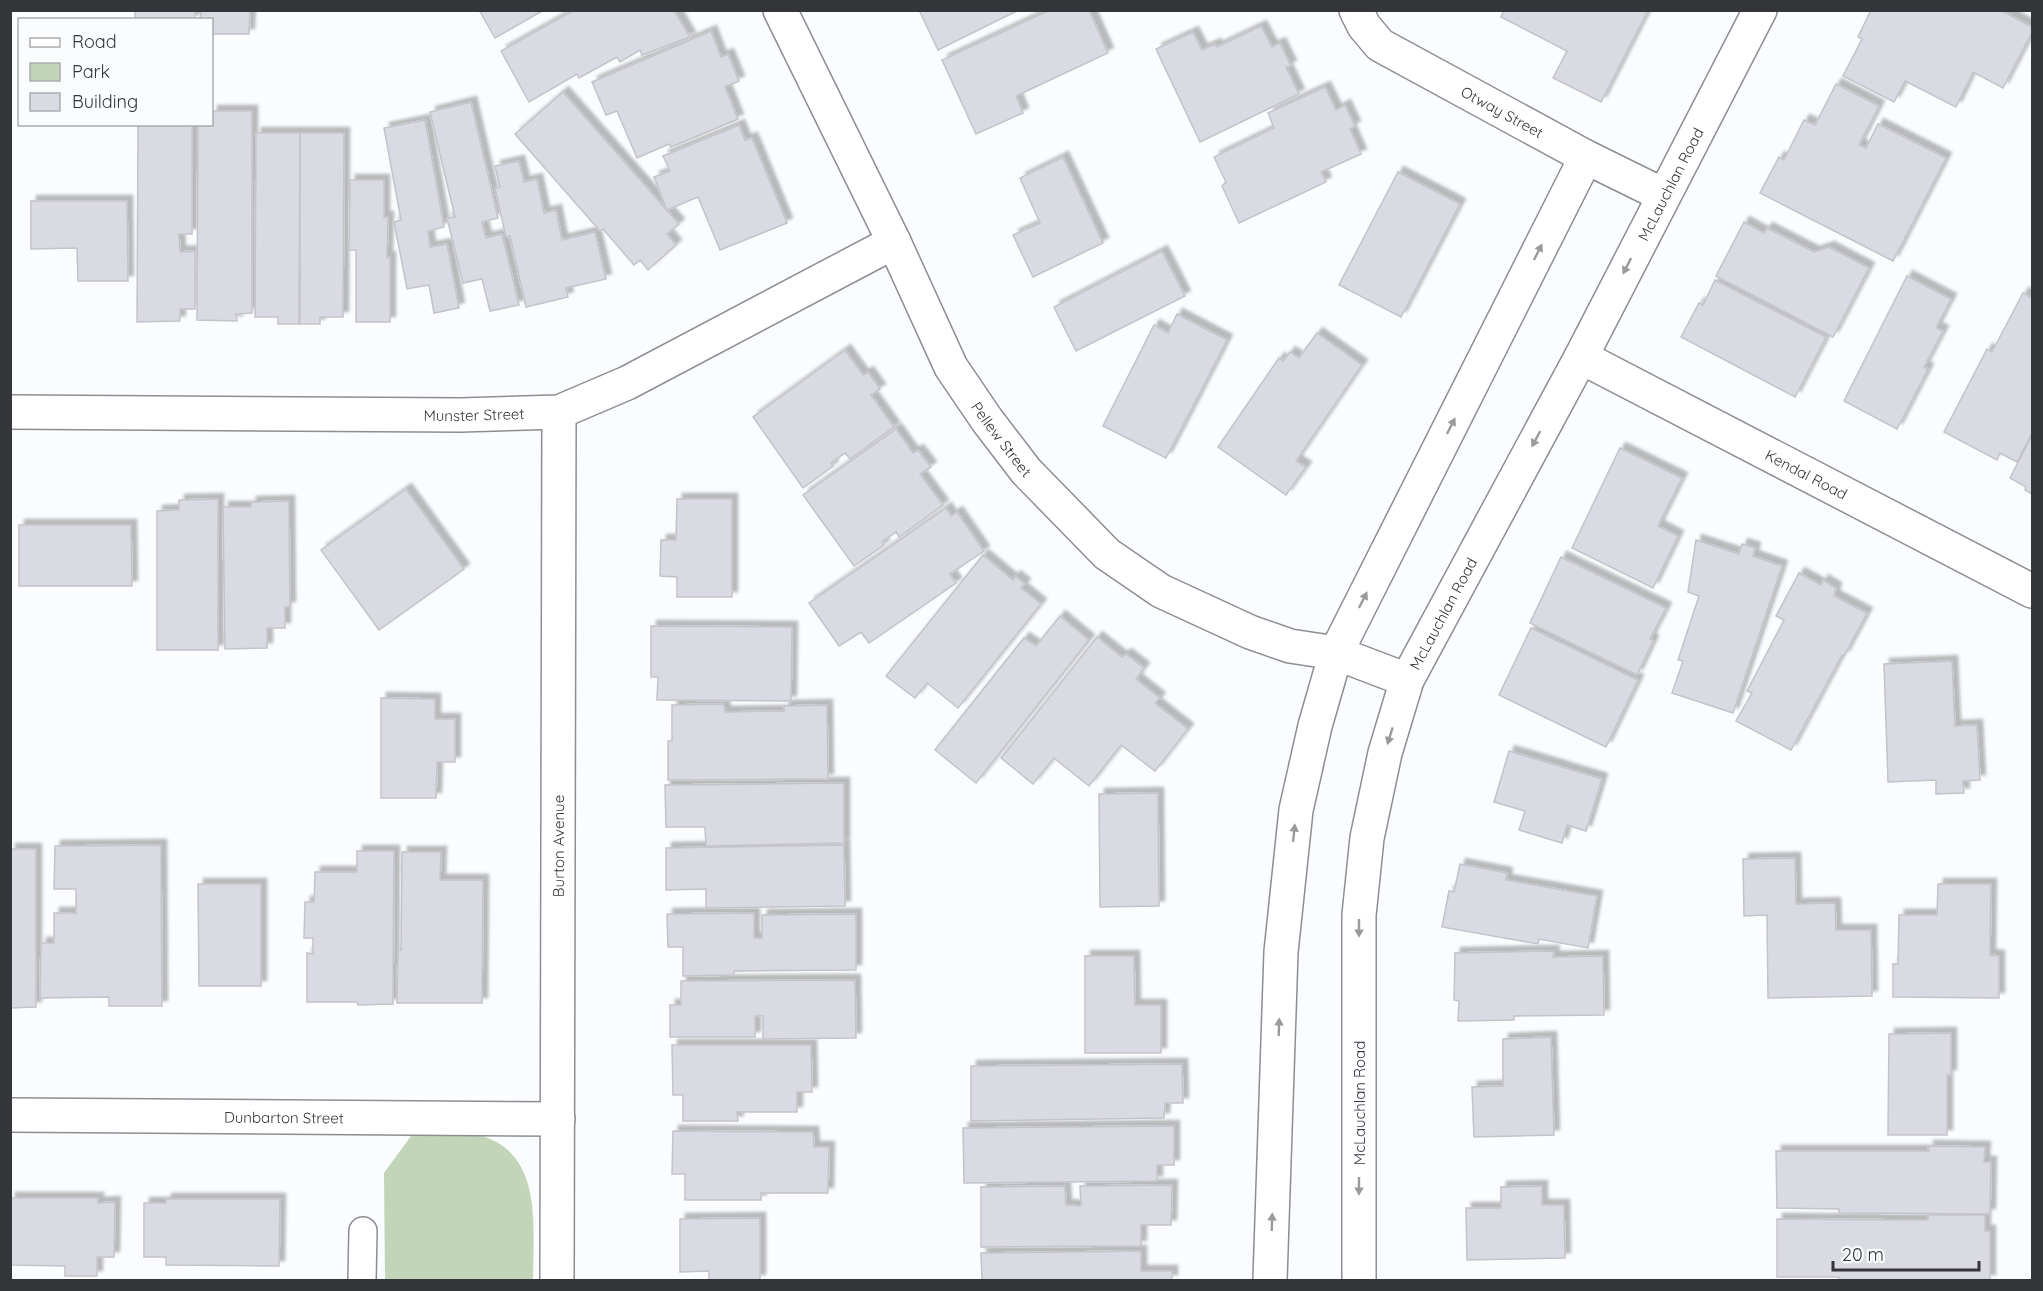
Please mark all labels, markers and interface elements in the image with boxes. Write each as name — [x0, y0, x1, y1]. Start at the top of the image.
legend — [18, 18, 213, 126]
text: Road — [72, 30, 117, 53]
text: Park — [72, 60, 110, 83]
street label: Otway Street — [1458, 81, 1547, 142]
text: Building — [72, 90, 138, 113]
street label: McLauchlan Road — [1633, 124, 1707, 244]
one-way arrow — [1534, 244, 1543, 261]
one-way arrow — [1622, 258, 1632, 275]
street label: Pellew Street — [968, 398, 1036, 481]
street label: Munster Street — [423, 404, 525, 425]
one-way arrow — [1446, 418, 1455, 435]
one-way arrow — [1531, 430, 1541, 447]
street label: Kendal Road — [1762, 445, 1851, 503]
street label: McLauchlan Road — [1405, 554, 1481, 673]
one-way arrow — [1358, 592, 1367, 609]
one-way arrow — [1385, 727, 1394, 745]
street label: Burton Avenue — [548, 795, 568, 897]
one-way arrow — [1289, 823, 1299, 842]
one-way arrow — [1354, 919, 1364, 938]
one-way arrow — [1274, 1018, 1283, 1037]
street label: McLauchlan Road — [1350, 1041, 1369, 1165]
street label: Dunbarton Street — [224, 1107, 344, 1127]
one-way arrow — [1354, 1177, 1364, 1196]
one-way arrow — [1267, 1213, 1277, 1232]
scale bar — [1833, 1234, 1978, 1272]
text: 20 m — [1842, 1243, 1884, 1266]

